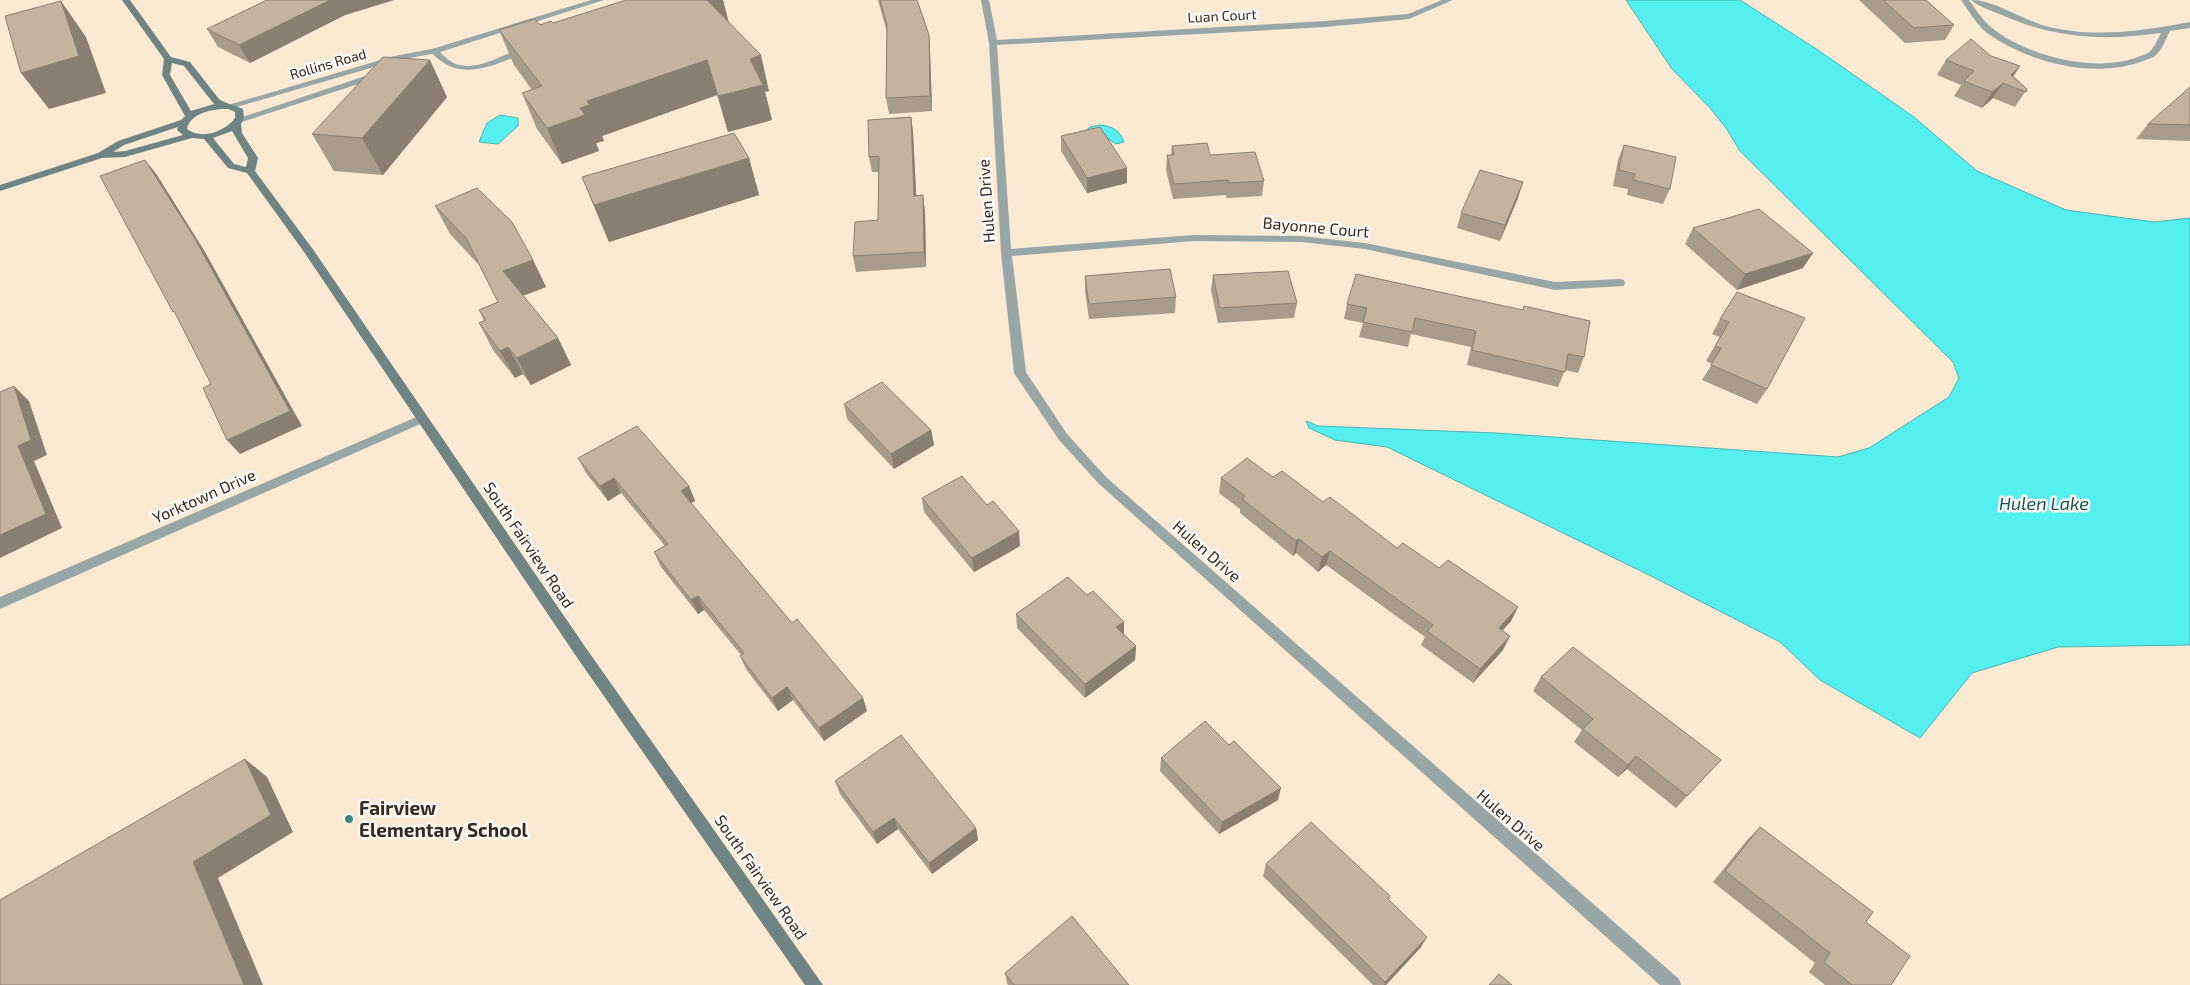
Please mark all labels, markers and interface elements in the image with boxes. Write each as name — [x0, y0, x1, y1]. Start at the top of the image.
street label: Luan Court — [1187, 5, 1257, 26]
street label: Rollins Road — [288, 44, 368, 83]
street label: Hulen Drive — [973, 158, 998, 244]
street label: Bayonne Court — [1262, 212, 1370, 241]
street label: Yorktown Drive — [149, 464, 258, 527]
street label: South Fairview Road — [480, 478, 579, 611]
water label: Hulen Lake — [1999, 492, 2089, 514]
street label: Hulen Drive — [1169, 516, 1245, 585]
street label: Hulen Drive — [1473, 785, 1549, 854]
place label: Fairview Elementary School — [359, 796, 529, 842]
street label: South Fairview Road — [711, 811, 812, 943]
marker: Fairview Elementary School — [343, 813, 355, 825]

